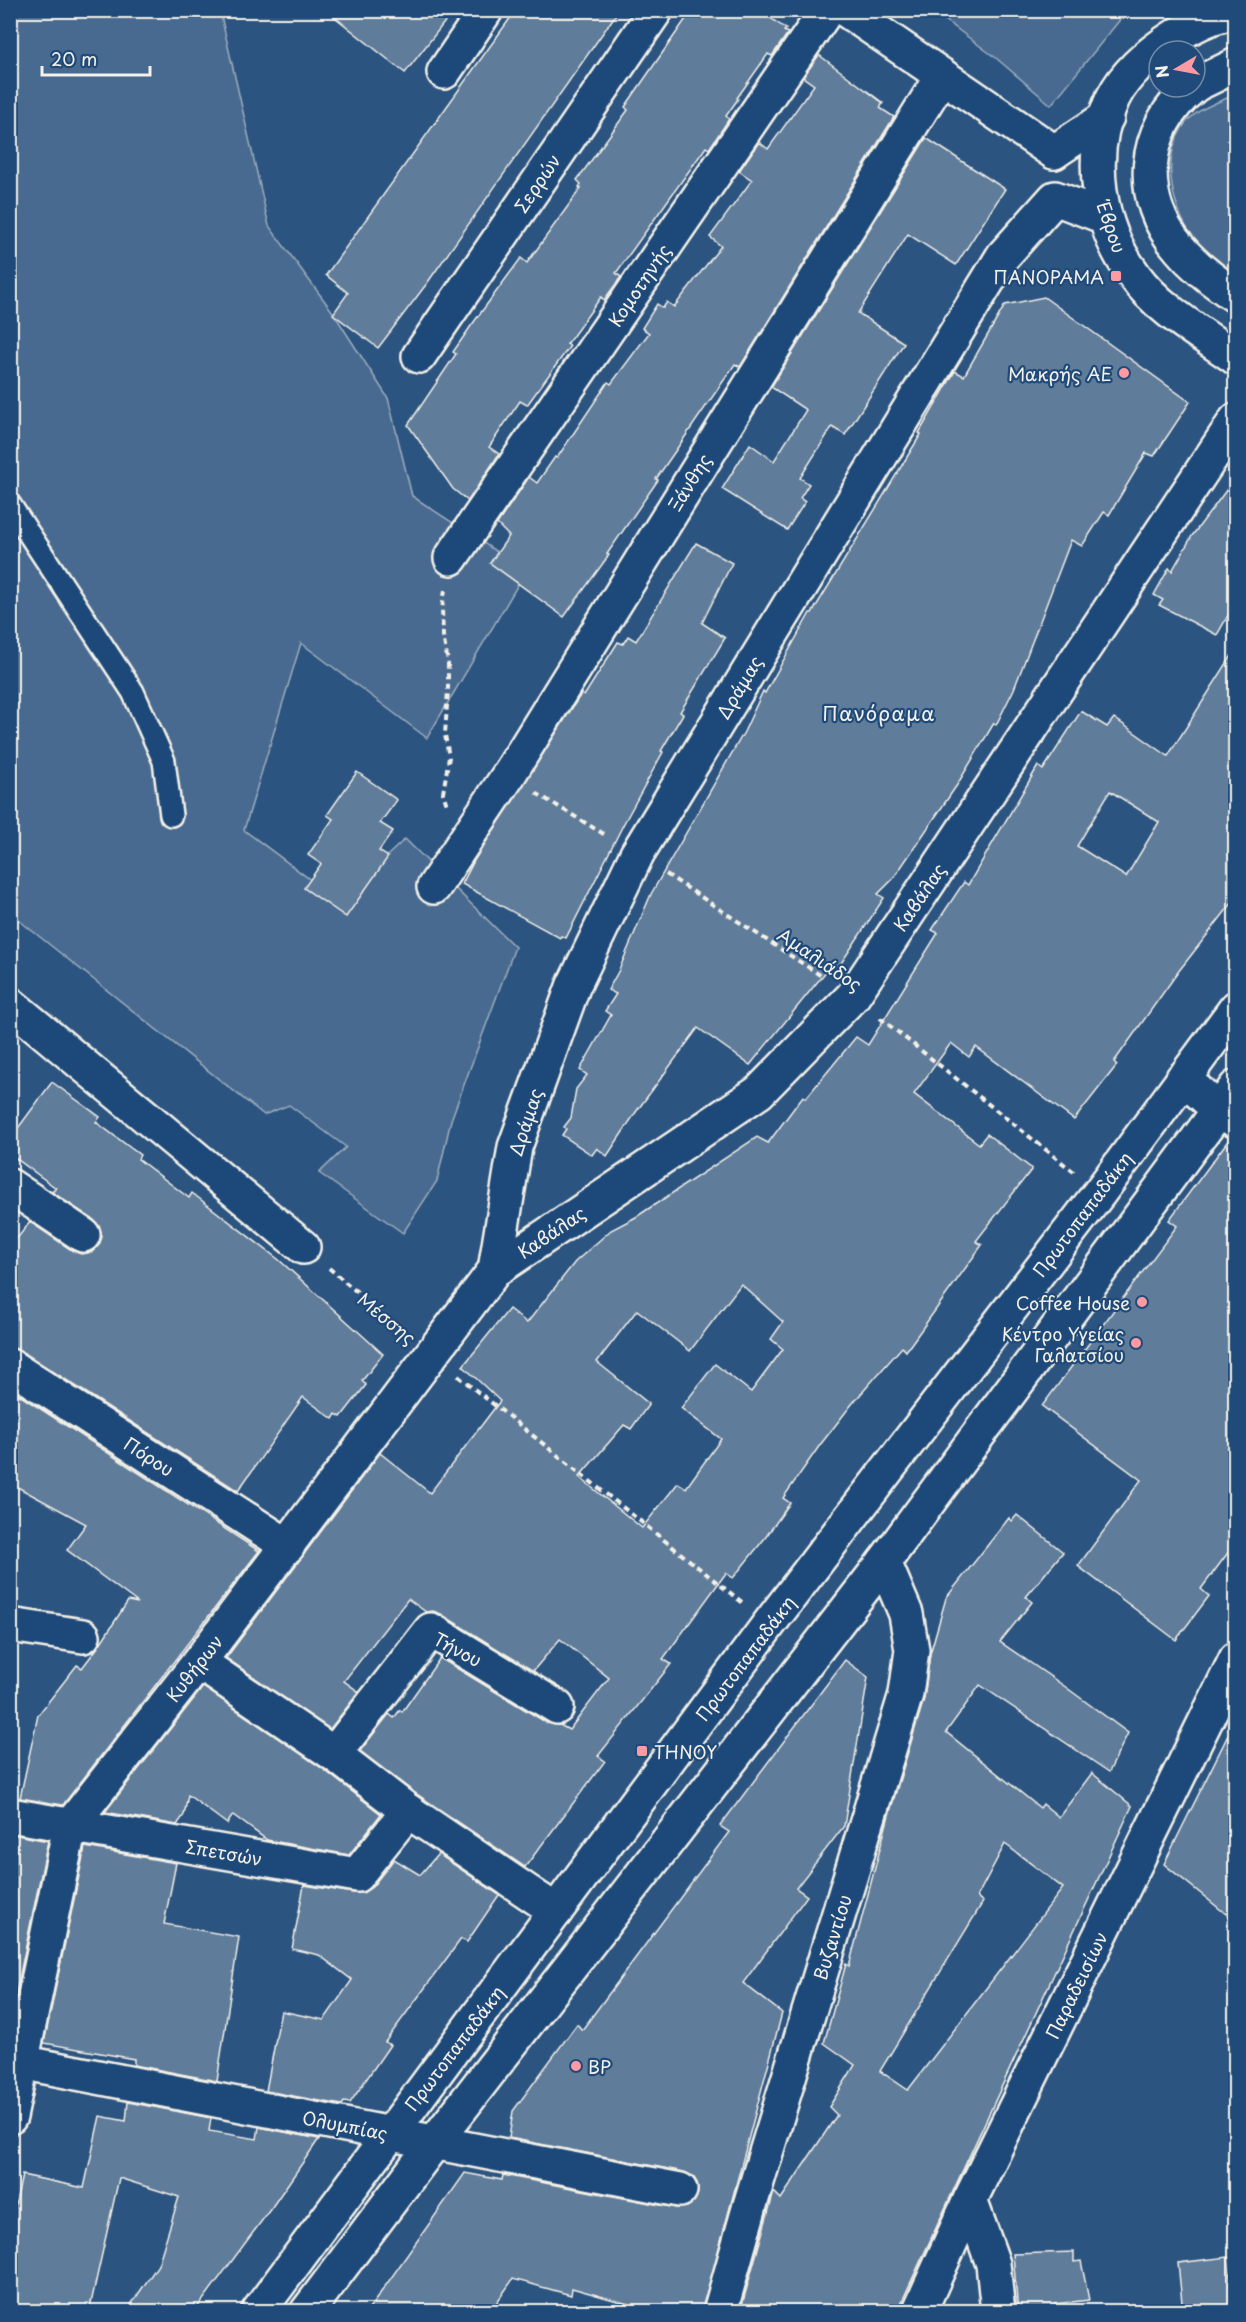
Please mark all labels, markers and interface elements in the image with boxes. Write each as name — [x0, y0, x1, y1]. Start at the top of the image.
scale bar — [42, 39, 150, 77]
north arrow — [1147, 39, 1207, 99]
text: 20 m — [51, 45, 97, 72]
text: N — [1148, 63, 1174, 80]
street label: Σερρών — [507, 148, 567, 218]
street label: Έβρου — [1090, 196, 1133, 256]
street label: Κομοτηνής — [601, 238, 677, 332]
place label: ΠΑΝΟΡΑΜΑ — [993, 263, 1104, 290]
marker: ΠΑΝΟΡΑΜΑ — [1109, 269, 1123, 283]
place label: Μακρής ΑΕ — [1008, 360, 1112, 387]
marker: Μακρής ΑΕ — [1117, 366, 1131, 380]
street label: Ξάνθης — [661, 448, 717, 516]
street label: Δράμας — [710, 650, 768, 724]
district label: Πανόραμα — [822, 698, 936, 728]
street label: Καβάλας — [886, 857, 952, 937]
street label: Αμαλιάδος — [772, 921, 868, 997]
street label: Δράμας — [501, 1085, 549, 1159]
street label: Πρωτοπαπαδάκη — [1026, 1146, 1138, 1282]
street label: Καβάλας — [511, 1199, 591, 1265]
street label: Μέσσης — [352, 1286, 422, 1350]
place label: Coffee House — [1016, 1289, 1130, 1316]
marker: Coffee House — [1135, 1295, 1149, 1309]
place label: Κέντρο Υγείας Γαλατσίου — [1002, 1320, 1124, 1368]
marker: Κέντρο Υγείας Γαλατσίου — [1129, 1336, 1143, 1350]
street label: Πόρου — [118, 1430, 180, 1482]
street label: Πρωτοπαπαδάκη — [689, 1590, 801, 1726]
street label: Τήνου — [429, 1625, 487, 1673]
street label: Κυθήρων — [159, 1629, 229, 1707]
place label: ΤΗΝΟΥ — [654, 1738, 717, 1765]
marker: ΤΗΝΟΥ — [635, 1744, 649, 1758]
street label: Σπετσών — [184, 1832, 264, 1872]
street label: Βυζαντίου — [806, 1891, 858, 1983]
street label: Παραδεισίων — [1038, 1927, 1114, 2043]
street label: Πρωτοπαπαδάκη — [398, 1980, 510, 2116]
place label: BP — [588, 2053, 611, 2080]
marker: BP — [569, 2059, 583, 2073]
street label: Ολυμπίας — [300, 2103, 390, 2147]

